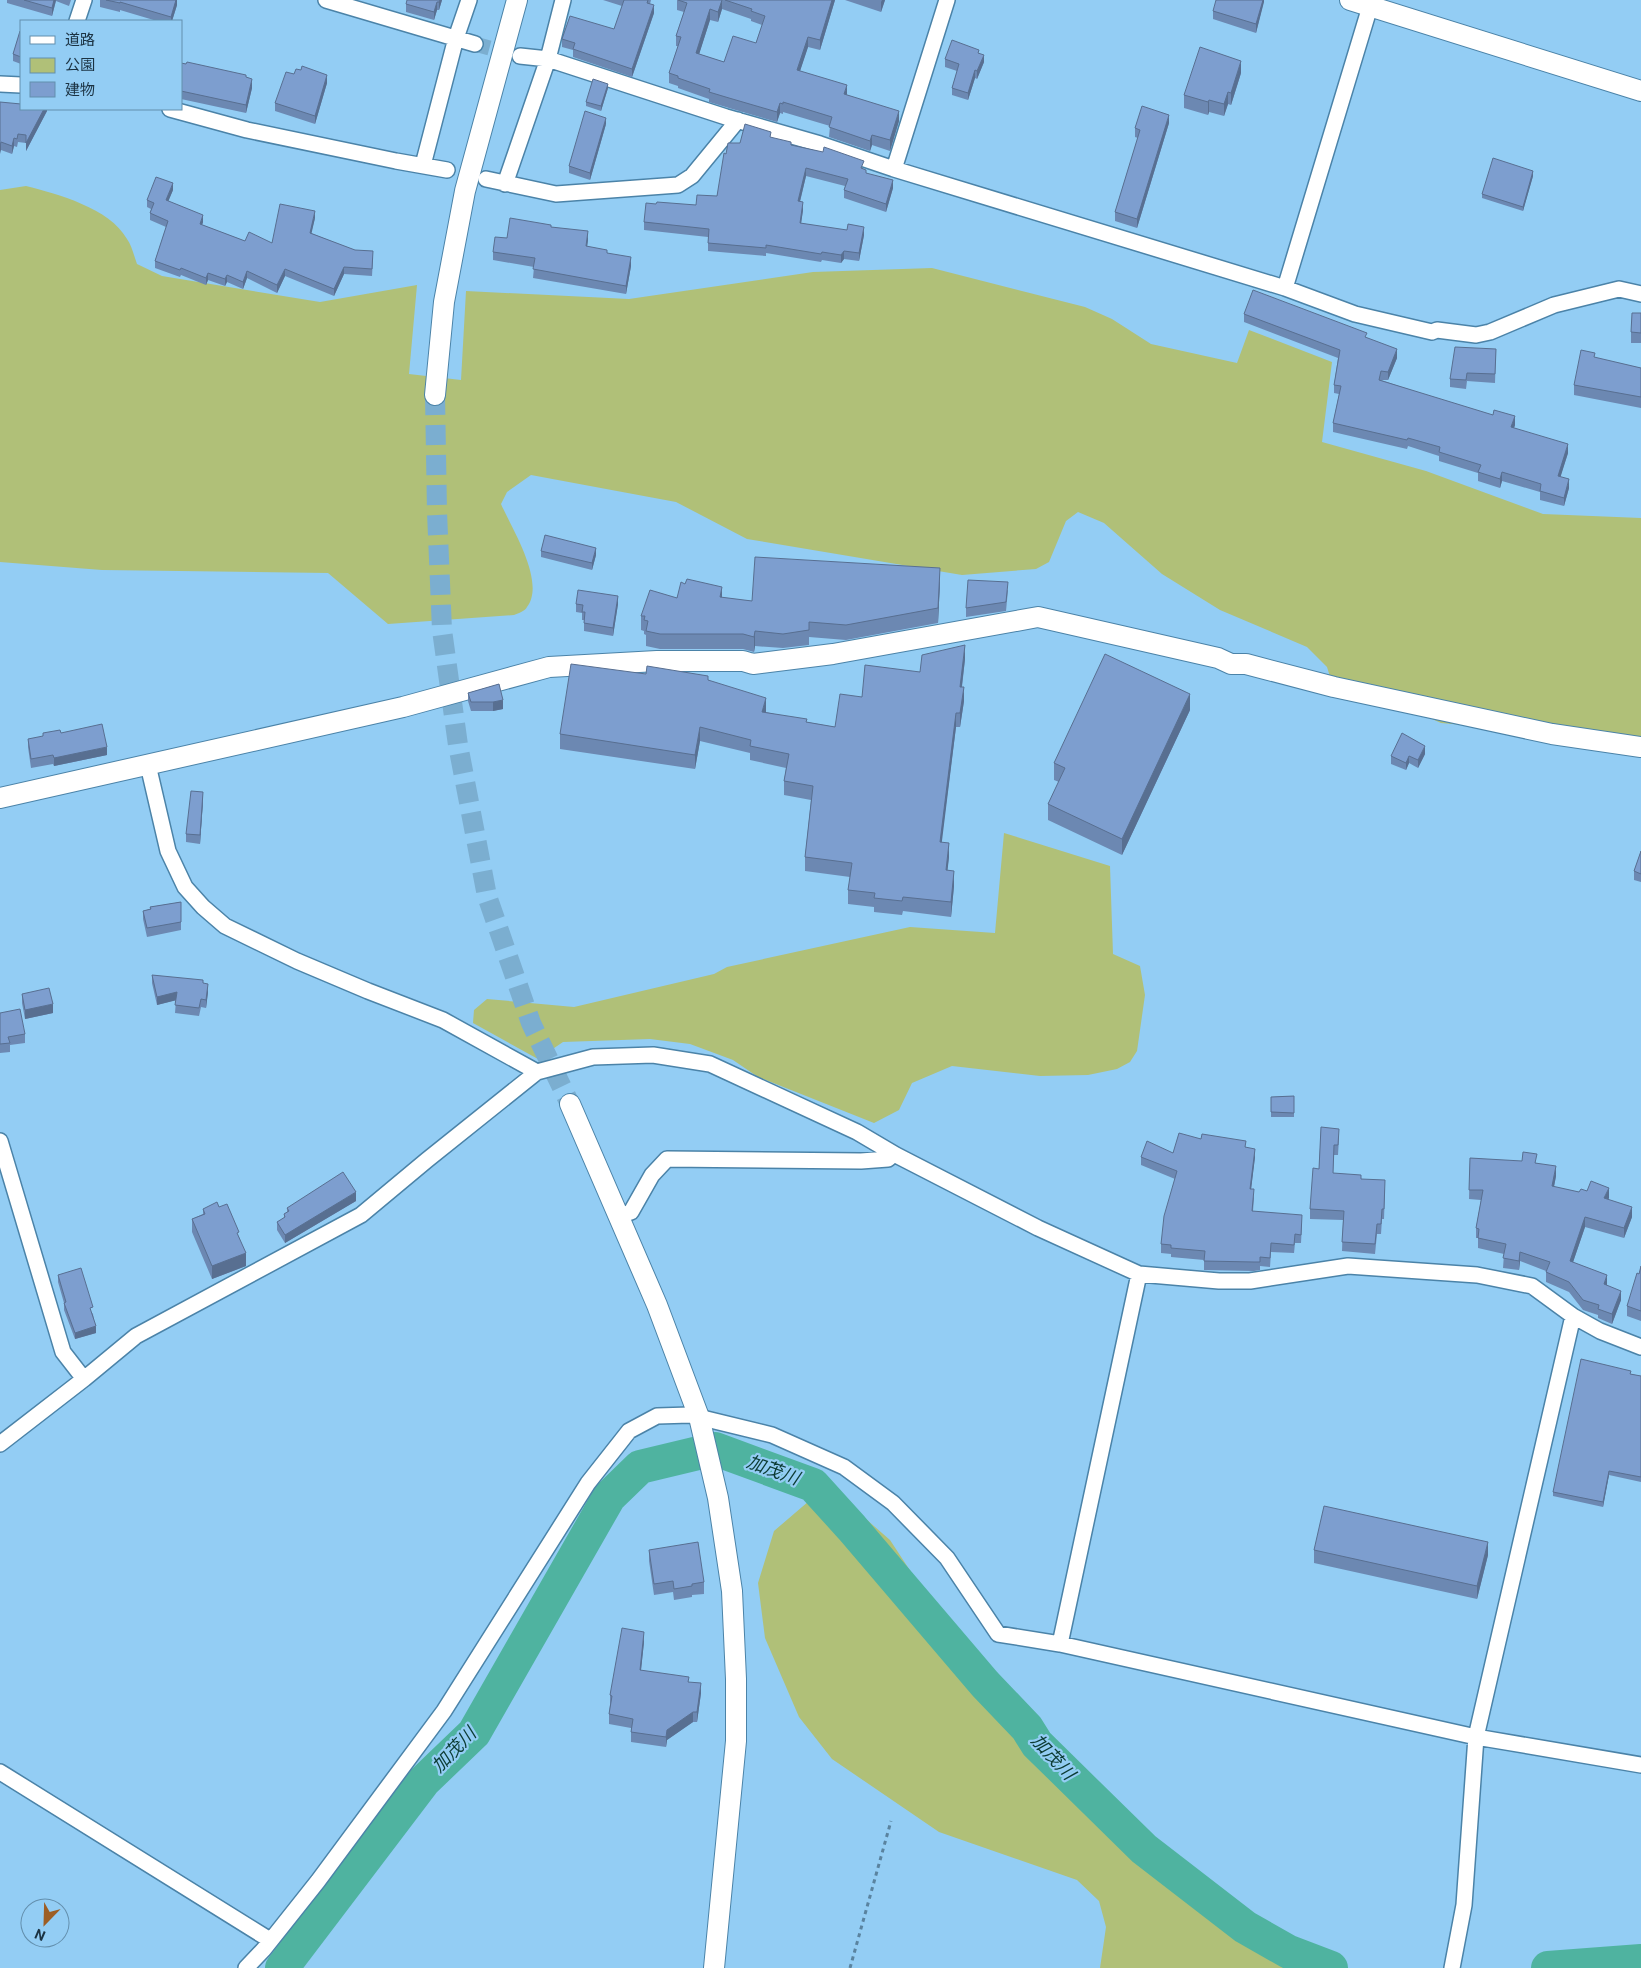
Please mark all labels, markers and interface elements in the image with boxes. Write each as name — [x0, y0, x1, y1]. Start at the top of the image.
legend — [20, 20, 182, 110]
text: 道路 — [65, 31, 95, 49]
text: 公園 — [65, 56, 95, 74]
text: 建物 — [65, 81, 95, 99]
water label: 加茂川 — [744, 1450, 804, 1489]
water label: 加茂川 — [427, 1721, 481, 1776]
water label: 加茂川 — [1027, 1730, 1081, 1785]
north arrow — [20, 1898, 70, 1948]
text: N — [32, 1926, 48, 1944]

